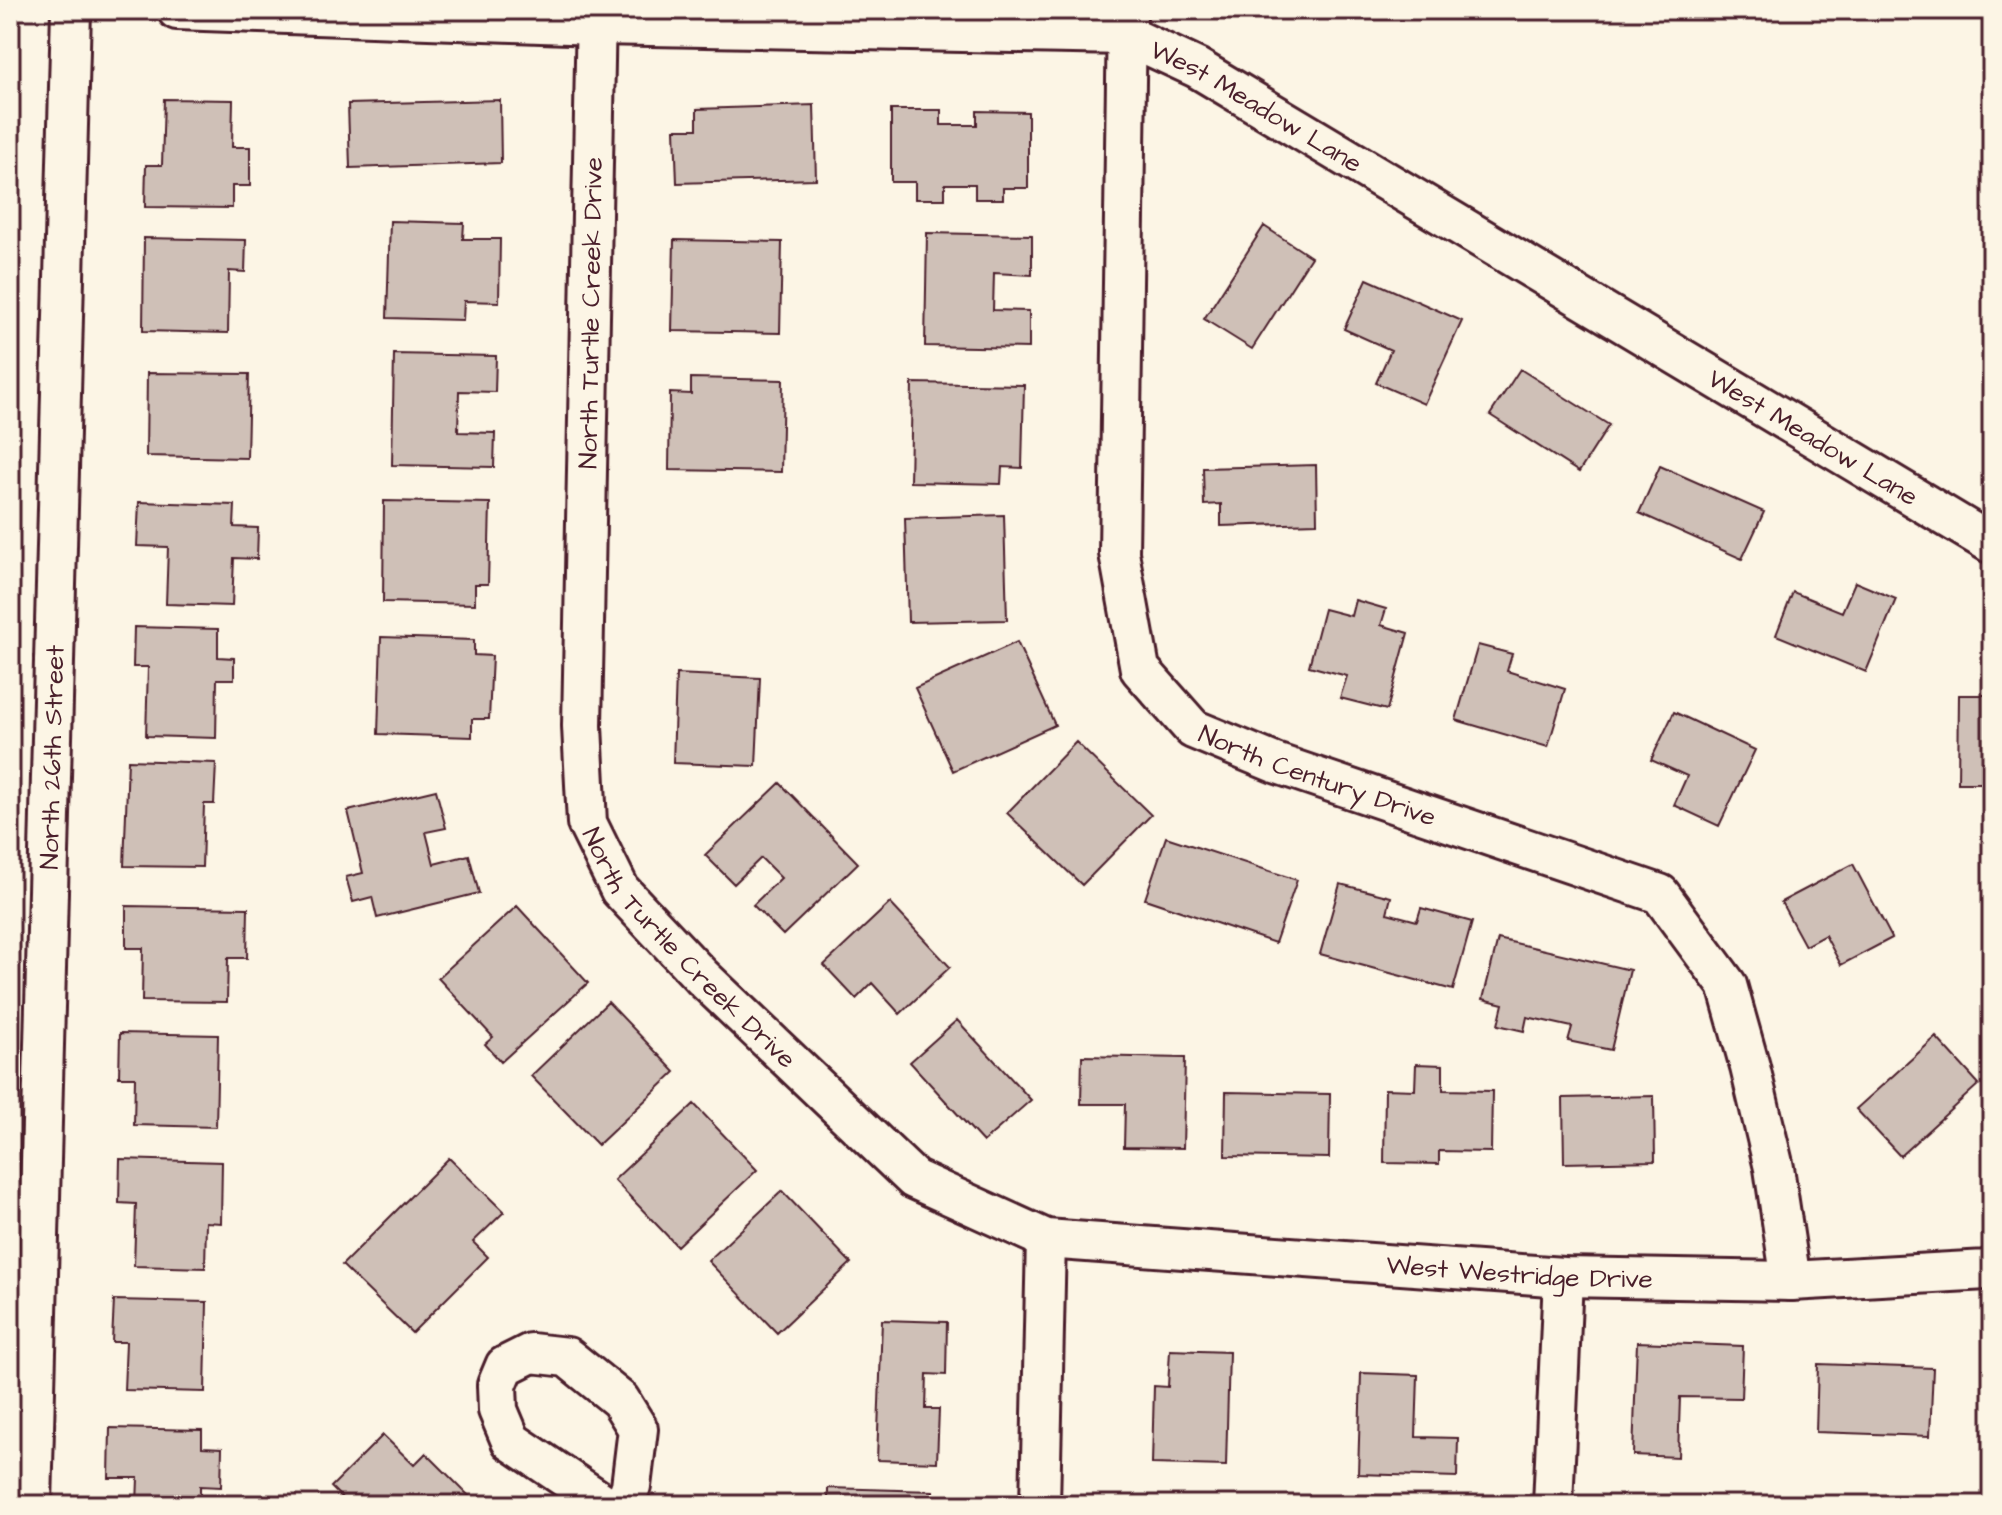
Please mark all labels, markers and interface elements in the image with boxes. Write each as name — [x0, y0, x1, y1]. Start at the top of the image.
street label: West Meadow Lane — [1144, 32, 1369, 182]
street label: North Turtle Creek Drive — [570, 157, 612, 469]
street label: West Meadow Lane — [1701, 361, 1925, 515]
street label: North 26th Street — [32, 644, 73, 870]
street label: North Century Drive — [1193, 716, 1441, 836]
street label: North Turtle Creek Drive — [573, 822, 804, 1077]
street label: West Westridge Drive — [1385, 1247, 1653, 1298]

